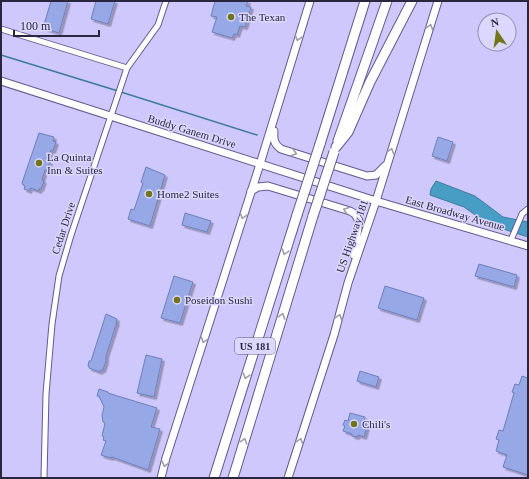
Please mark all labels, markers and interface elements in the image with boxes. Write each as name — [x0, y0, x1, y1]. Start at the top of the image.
place label: The Texan — [239, 11, 286, 23]
scale bar — [14, 12, 99, 38]
marker: The Texan — [226, 12, 236, 22]
north arrow — [477, 12, 517, 52]
text: N — [490, 16, 500, 29]
text: 100 m — [20, 19, 51, 33]
one-way arrow — [425, 23, 434, 30]
one-way arrow — [294, 35, 303, 42]
street label: Buddy Ganem Drive — [146, 112, 238, 150]
one-way arrow — [386, 147, 395, 154]
one-way arrow — [290, 148, 297, 157]
place label: La Quinta Inn & Suites — [47, 151, 103, 176]
marker: La Quinta Inn & Suites — [34, 158, 44, 168]
place label: Home2 Suites — [157, 188, 219, 200]
marker: Home2 Suites — [144, 189, 154, 199]
street label: East Broadway Avenue — [404, 193, 506, 233]
street label: US Highway 181 — [334, 198, 370, 274]
street label: Cedar Drive — [49, 200, 77, 256]
one-way arrow — [343, 207, 350, 215]
one-way arrow — [240, 212, 248, 219]
one-way arrow — [281, 248, 290, 255]
place label: Poseidon Sushi — [185, 294, 253, 306]
marker: Poseidon Sushi — [172, 295, 182, 305]
one-way arrow — [277, 313, 286, 320]
one-way arrow — [334, 313, 342, 320]
one-way arrow — [200, 336, 209, 343]
road number: US 181 — [235, 338, 275, 354]
one-way arrow — [242, 372, 251, 379]
place label: Chili's — [362, 418, 390, 430]
marker: Chili's — [349, 419, 359, 429]
one-way arrow — [239, 437, 248, 444]
one-way arrow — [295, 437, 304, 444]
one-way arrow — [161, 460, 169, 467]

